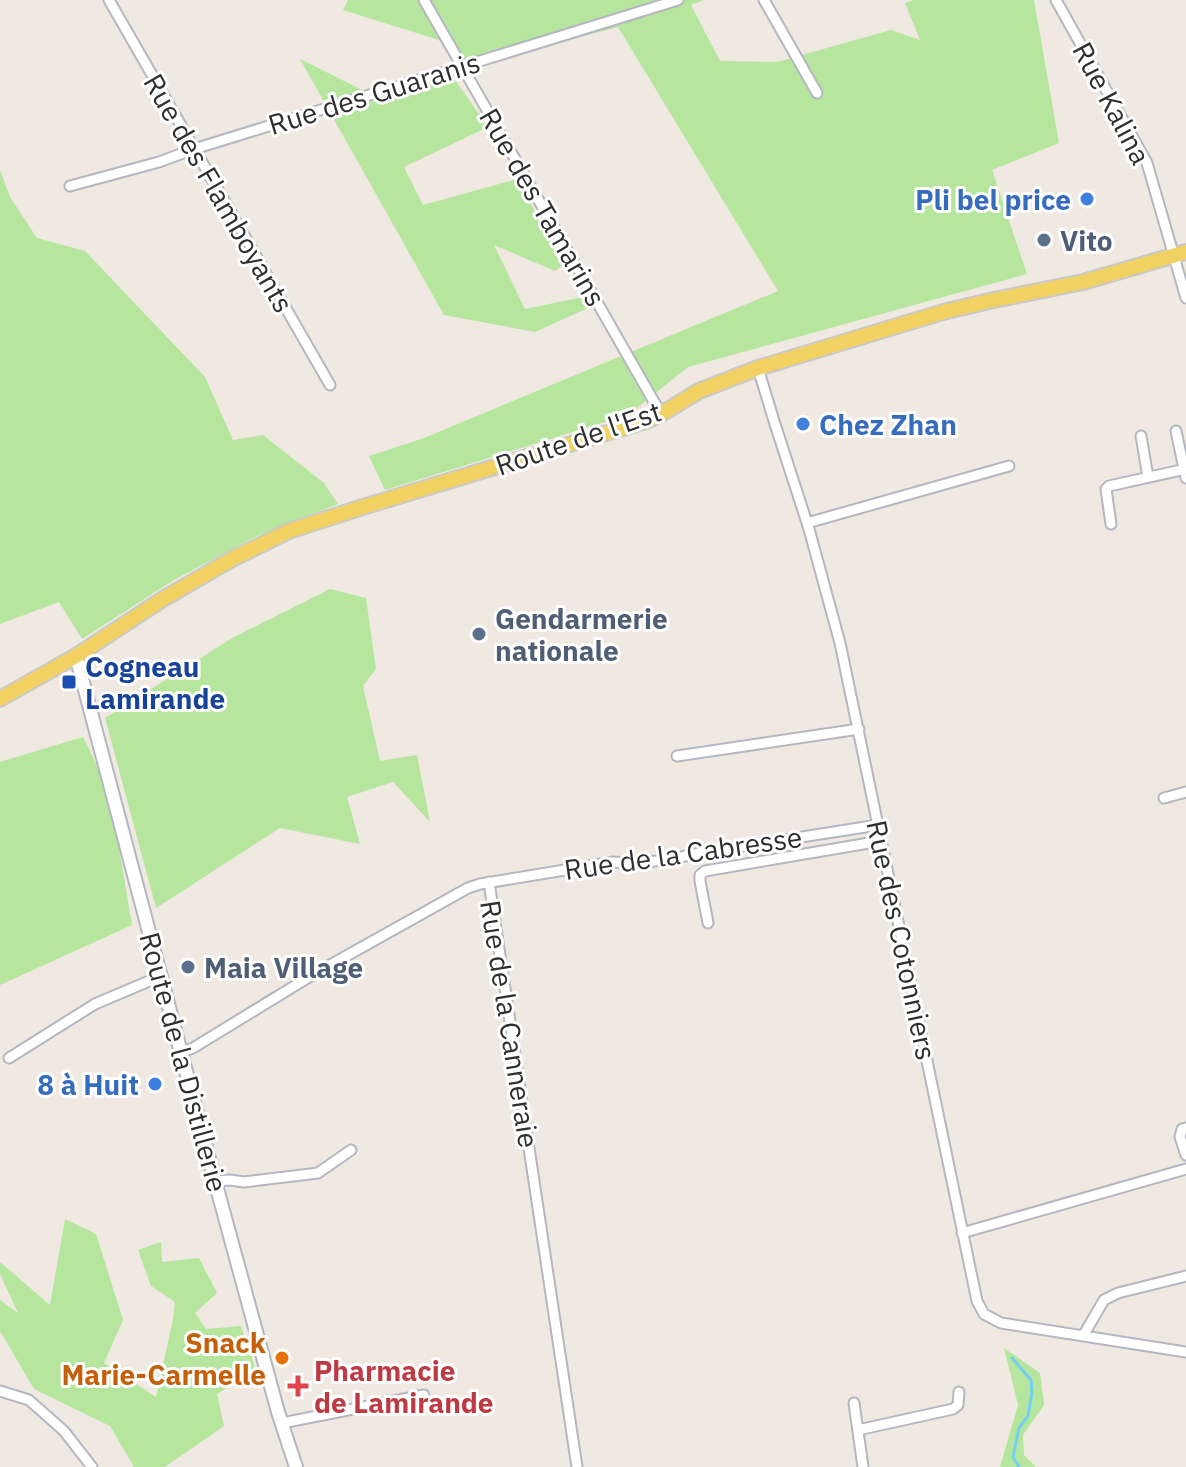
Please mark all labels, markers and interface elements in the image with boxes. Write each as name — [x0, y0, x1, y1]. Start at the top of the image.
street label: Rue Kalina — [1064, 35, 1160, 171]
street label: Rue des Guaranis — [264, 43, 484, 143]
street label: Rue des Flamboyants — [135, 67, 303, 319]
street label: Rue des Tamarins — [471, 101, 615, 313]
place label: Pli bel price — [915, 181, 1071, 218]
marker: Pli bel price — [1078, 190, 1096, 208]
place label: Vito — [1060, 222, 1113, 259]
marker: Vito — [1035, 231, 1053, 249]
street label: Route de l'Est — [490, 392, 666, 484]
place label: Chez Zhan — [819, 406, 957, 443]
marker: Chez Zhan — [794, 415, 812, 433]
place label: Gendarmerie nationale — [495, 600, 668, 669]
marker: Gendarmerie nationale — [470, 625, 488, 643]
place label: Cogneau Lamirande — [85, 648, 225, 717]
marker: Cogneau Lamirande — [60, 673, 78, 691]
street label: Rue des Cotonniers — [859, 817, 945, 1063]
street label: Rue de la Cabresse — [562, 818, 804, 888]
street label: Rue de la Canneraie — [472, 898, 548, 1150]
street label: Route de la Distillerie — [132, 928, 236, 1196]
place label: Maia Village — [204, 949, 363, 986]
marker: Maia Village — [179, 958, 197, 976]
place label: 8 à Huit — [37, 1066, 139, 1103]
marker: 8 à Huit — [146, 1075, 164, 1093]
place label: Snack Marie-Carmelle — [61, 1324, 267, 1393]
marker: Snack Marie-Carmelle — [273, 1349, 291, 1367]
place label: Pharmacie de Lamirande — [314, 1352, 494, 1421]
marker: Pharmacie de Lamirande — [289, 1377, 307, 1395]

